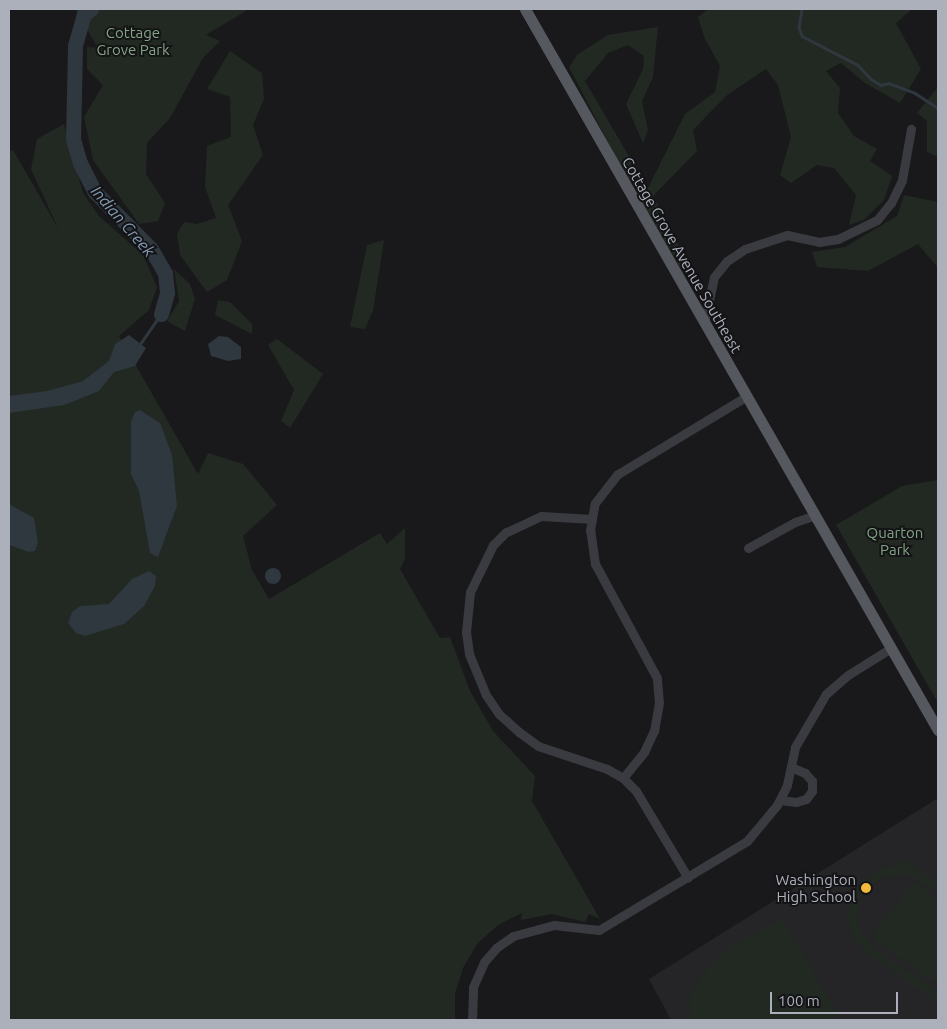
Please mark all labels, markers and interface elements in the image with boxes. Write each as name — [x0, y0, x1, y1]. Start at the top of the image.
park label: Cottage Grove Park — [96, 23, 170, 58]
street label: Cottage Grove Avenue Southeast — [618, 154, 746, 356]
water label: Indian Creek — [87, 182, 159, 260]
park label: Quarton Park — [867, 523, 923, 558]
place label: Washington High School — [776, 870, 856, 905]
marker: Washington High School — [860, 882, 872, 894]
scale bar — [772, 982, 900, 1014]
text: 100 m — [778, 992, 820, 1009]

